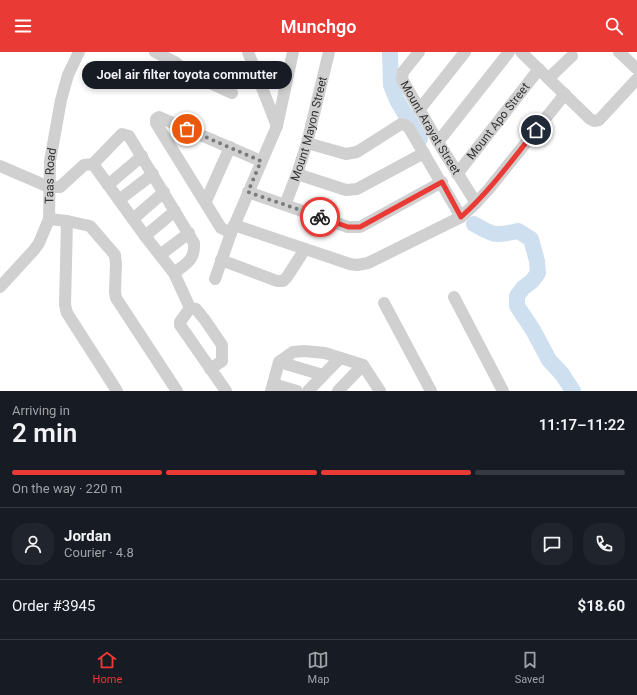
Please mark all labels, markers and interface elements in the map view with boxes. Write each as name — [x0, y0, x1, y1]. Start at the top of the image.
icon: menu — [12, 15, 34, 37]
icon: search — [603, 15, 625, 37]
text: Munchgo — [281, 16, 356, 37]
callout: Joel air filter toyota commutter — [82, 61, 292, 89]
text: Joel air filter toyota commutter — [96, 67, 278, 82]
street label: Mount Mayon Street — [288, 75, 330, 183]
street label: Mount Arayat Street — [397, 78, 464, 177]
street label: Mount Apo Street — [464, 80, 533, 162]
pin — [170, 112, 204, 146]
pin — [519, 113, 553, 147]
icon: bag — [176, 118, 198, 140]
icon: home — [525, 119, 547, 141]
street label: Taas Road — [42, 147, 59, 204]
courier — [300, 197, 340, 237]
icon: bike — [309, 206, 331, 228]
text: Arriving in — [12, 403, 70, 418]
text: 11:17–11:22 — [539, 416, 625, 434]
text: 2 min — [12, 418, 77, 448]
text: On the way · 220 m — [12, 481, 122, 496]
button: person — [12, 523, 54, 565]
button: chat — [531, 523, 573, 565]
button: phone — [583, 523, 625, 565]
text: Jordan — [64, 527, 111, 545]
text: Courier · 4.8 — [64, 545, 134, 560]
text: Order #3945 — [12, 597, 95, 615]
text: $18.60 — [578, 597, 625, 615]
tab: Home — [93, 649, 122, 686]
tab: Map — [307, 649, 329, 686]
tab: Saved — [515, 649, 544, 686]

